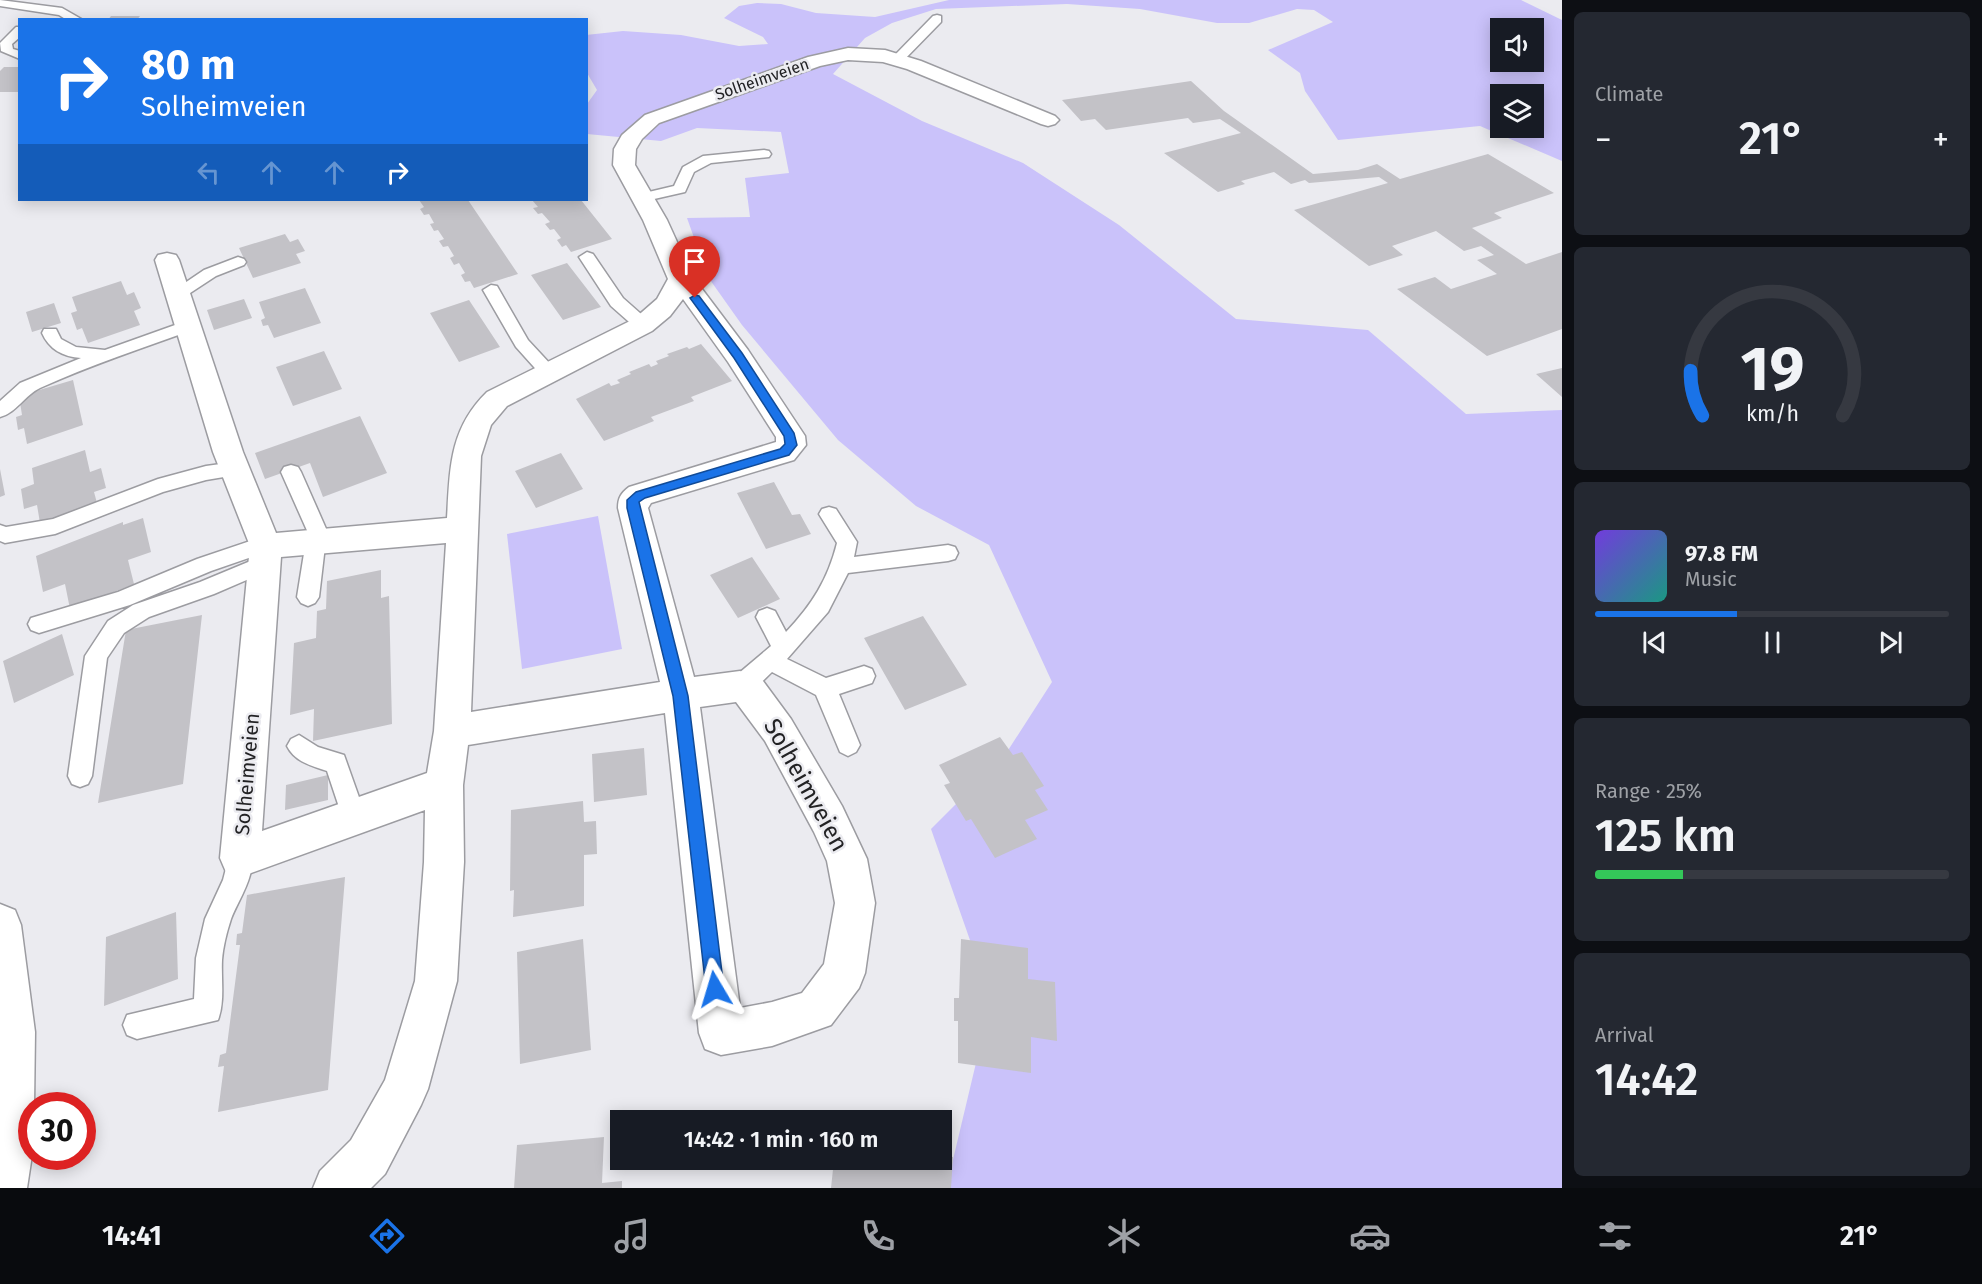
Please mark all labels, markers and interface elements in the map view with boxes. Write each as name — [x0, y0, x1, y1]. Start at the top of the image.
map controls — [1490, 18, 1544, 138]
button: sound — [1490, 18, 1544, 72]
text: 80 m — [141, 40, 235, 90]
icon: right — [42, 42, 120, 120]
street label: Solheimveien — [713, 54, 811, 104]
text: Climate — [1595, 82, 1663, 106]
button: layers — [1490, 84, 1544, 138]
text: Solheimveien — [141, 91, 307, 123]
text: 21° — [1739, 112, 1805, 166]
text: − — [1595, 120, 1612, 160]
text: + — [1933, 120, 1949, 160]
icon: left — [192, 156, 225, 189]
icon: ahead — [255, 156, 288, 189]
icon: ahead — [318, 156, 351, 189]
icon: right — [381, 156, 414, 189]
pin — [669, 236, 720, 298]
icon: arrive — [678, 245, 711, 278]
text: 19 — [1740, 332, 1804, 407]
text: km/h — [1745, 401, 1799, 427]
text: 97.8 FM — [1685, 540, 1758, 567]
text: Music — [1685, 567, 1737, 591]
icon: previous — [1638, 626, 1671, 659]
icon: pause — [1756, 626, 1789, 659]
icon: next — [1874, 626, 1907, 659]
street label: Solheimveien — [230, 712, 264, 836]
street label: Solheimveien — [758, 714, 854, 856]
text: Range · 25% — [1595, 779, 1702, 803]
text: 125 km — [1595, 809, 1736, 863]
position arrow — [683, 957, 747, 1021]
text: Arrival — [1595, 1023, 1654, 1047]
text: 14:42 — [1595, 1053, 1698, 1107]
speed limit sign: 30 — [18, 1092, 96, 1170]
text: 14:42 · 1 min · 160 m — [684, 1126, 878, 1153]
icon: directions — [366, 1215, 408, 1257]
icon: music — [611, 1215, 653, 1257]
icon: phone — [857, 1215, 899, 1257]
icon: climate — [1103, 1215, 1145, 1257]
icon: car — [1349, 1215, 1391, 1257]
icon: filters — [1594, 1215, 1636, 1257]
text: 14:41 — [102, 1220, 162, 1252]
text: 21° — [1840, 1220, 1880, 1252]

